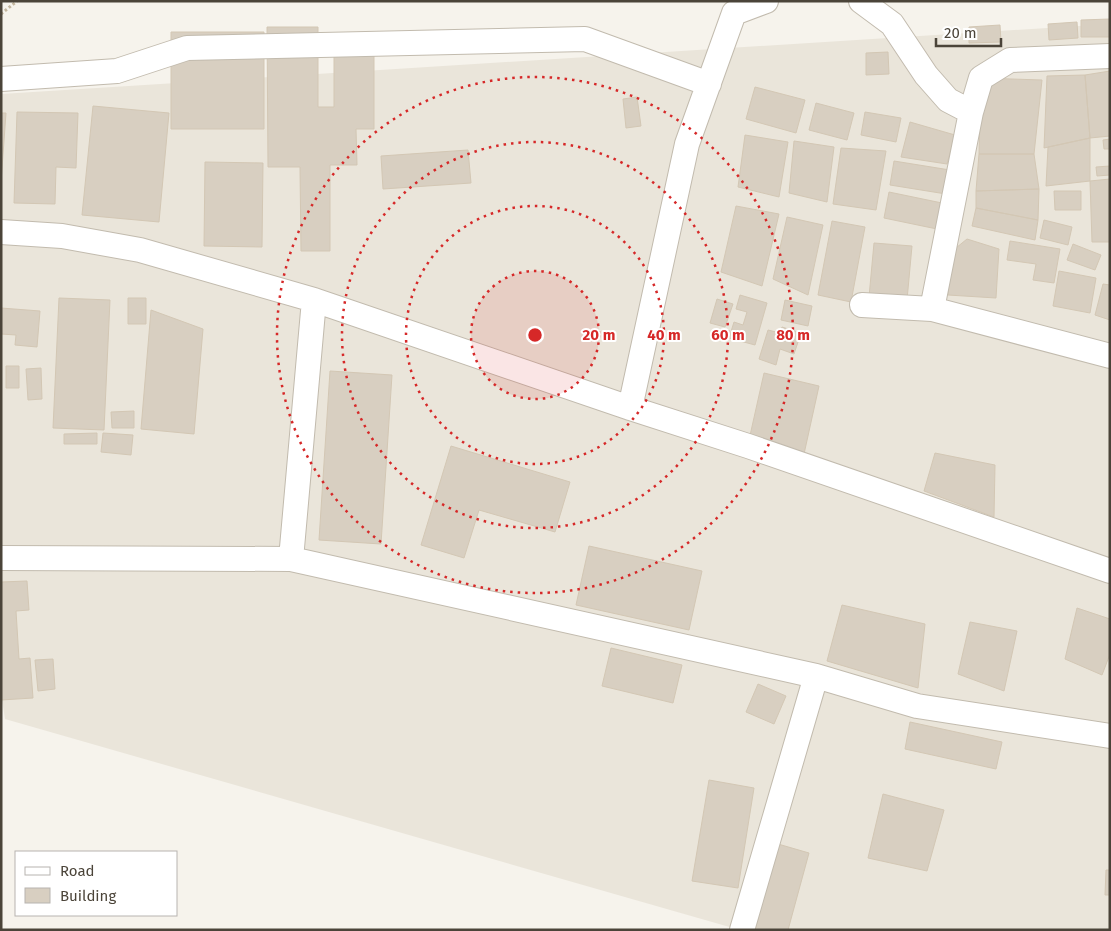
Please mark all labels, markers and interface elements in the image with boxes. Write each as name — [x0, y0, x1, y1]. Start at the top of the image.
scale bar — [936, 15, 1001, 47]
text: 20 m — [944, 24, 977, 42]
centre of rings — [526, 326, 544, 344]
text: 20 m — [583, 326, 615, 344]
text: 40 m — [647, 326, 681, 344]
text: 60 m — [711, 326, 745, 344]
text: 80 m — [776, 326, 810, 344]
legend — [15, 851, 178, 916]
text: Road — [60, 862, 95, 880]
text: Building — [60, 887, 116, 905]

